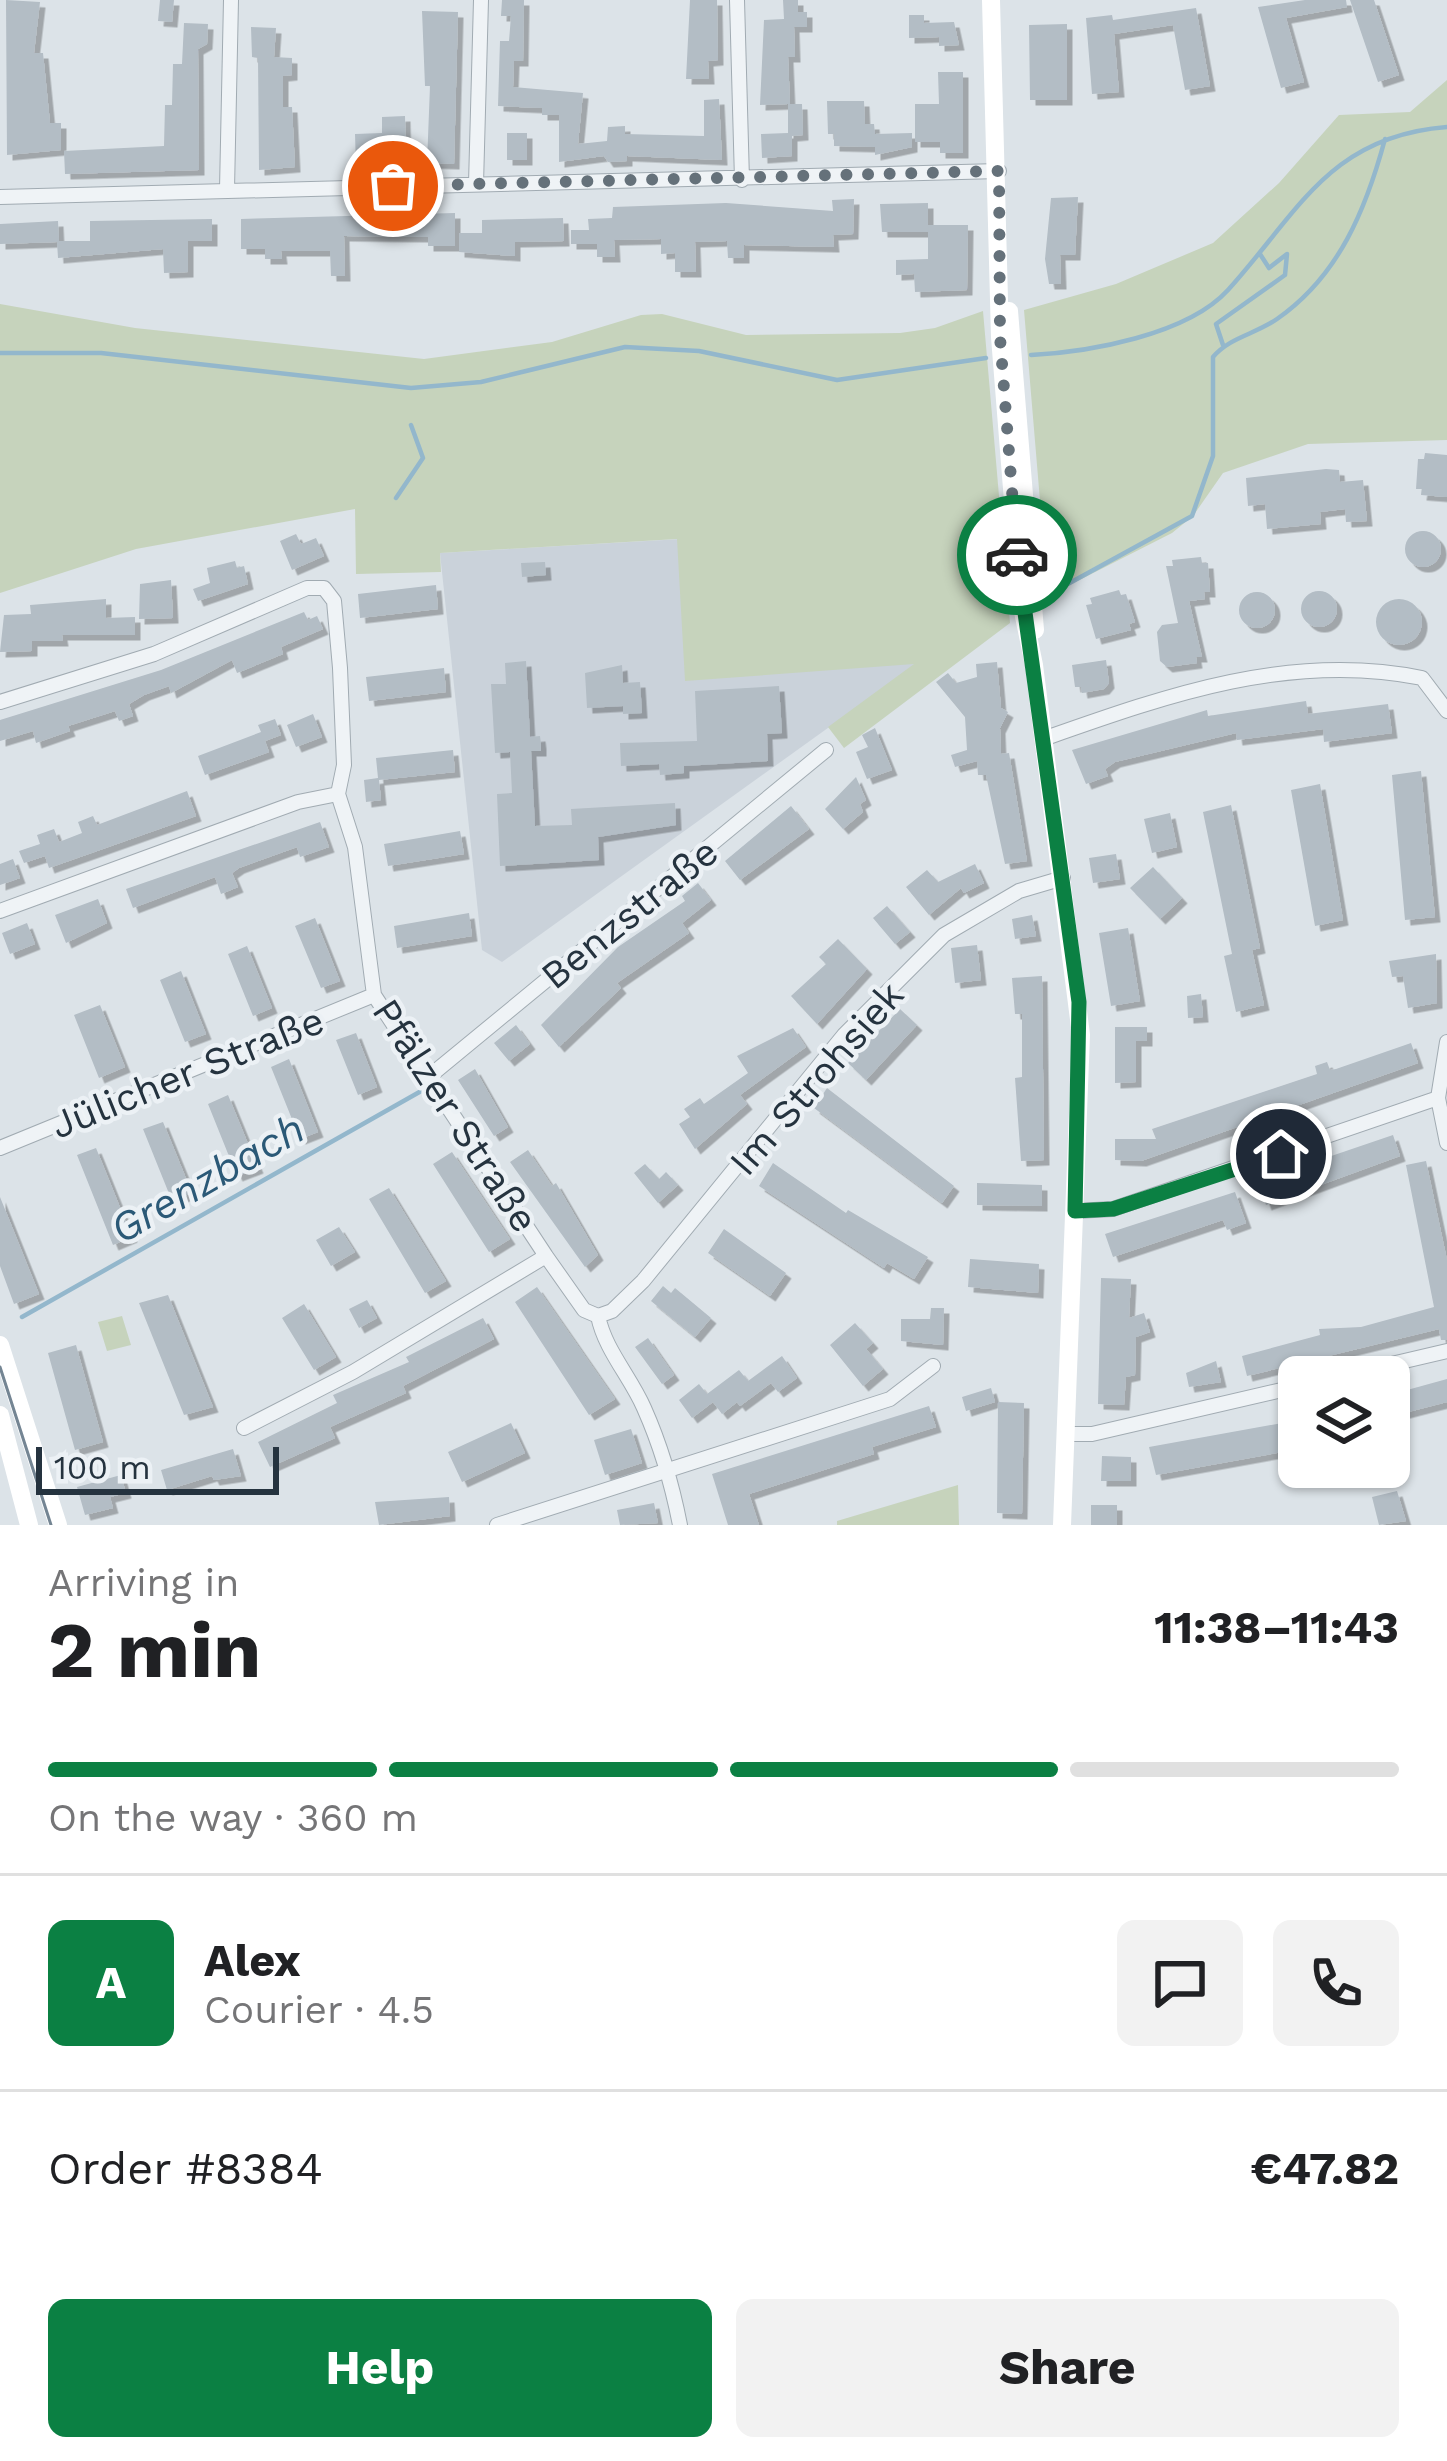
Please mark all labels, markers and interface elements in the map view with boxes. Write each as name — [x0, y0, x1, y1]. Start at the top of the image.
pin — [342, 135, 444, 237]
icon: bag — [360, 153, 426, 219]
courier — [957, 495, 1077, 615]
icon: car — [984, 522, 1050, 588]
street label: Benzstraße — [532, 829, 727, 998]
street label: Im Strohsiek — [720, 972, 913, 1184]
street label: Pfälzer Straße — [364, 990, 548, 1240]
street label: Jülicher Straße — [44, 997, 330, 1148]
water label: Grenzbach — [102, 1103, 313, 1254]
pin — [1230, 1103, 1332, 1205]
icon: home — [1248, 1121, 1314, 1187]
map controls — [1278, 1356, 1410, 1488]
button: layers — [1278, 1356, 1410, 1488]
scale bar — [36, 1441, 279, 1494]
text: 100 m — [54, 1448, 151, 1487]
text: Arriving in — [48, 1560, 239, 1605]
text: 11:38–11:43 — [1154, 1601, 1399, 1654]
text: 2 min — [48, 1604, 261, 1696]
text: On the way · 360 m — [48, 1795, 418, 1840]
button: chat — [1117, 1920, 1243, 2046]
button: phone — [1273, 1920, 1399, 2046]
text: Alex — [204, 1934, 301, 1987]
text: A — [96, 1956, 126, 2009]
text: Courier · 4.5 — [204, 1987, 434, 2032]
text: Order #8384 — [48, 2142, 323, 2195]
text: €47.82 — [1251, 2142, 1399, 2195]
button: Help — [48, 2299, 712, 2437]
button: Share — [736, 2299, 1399, 2437]

